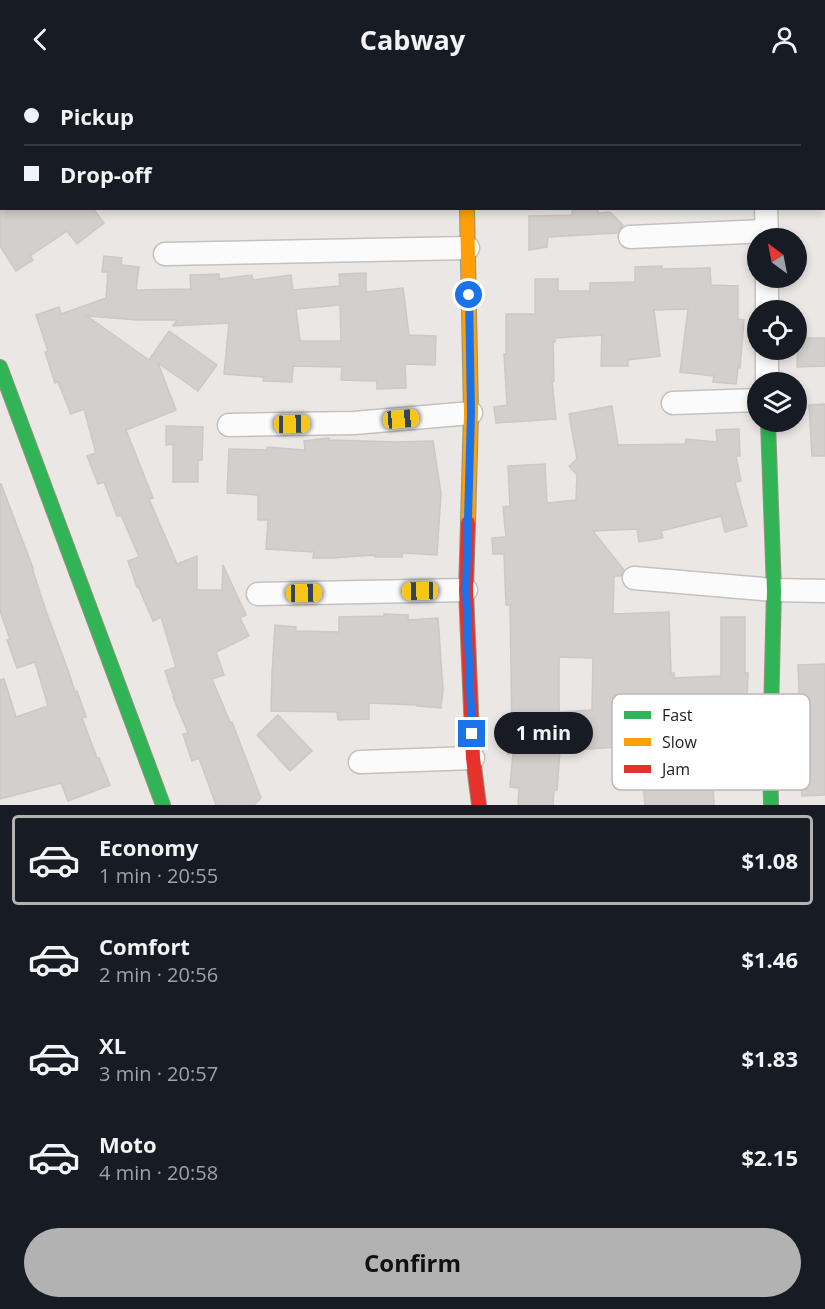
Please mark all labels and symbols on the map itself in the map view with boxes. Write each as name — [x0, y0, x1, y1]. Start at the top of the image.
north arrow — [747, 228, 807, 288]
route start — [455, 281, 482, 308]
car — [382, 408, 420, 430]
car — [274, 415, 310, 433]
car — [402, 582, 438, 600]
car — [286, 584, 322, 602]
legend — [612, 694, 810, 790]
text: Fast — [662, 704, 693, 726]
callout: 1 min — [493, 713, 592, 755]
route end — [458, 720, 485, 747]
text: Slow — [662, 731, 697, 753]
text: Jam — [660, 758, 690, 780]

